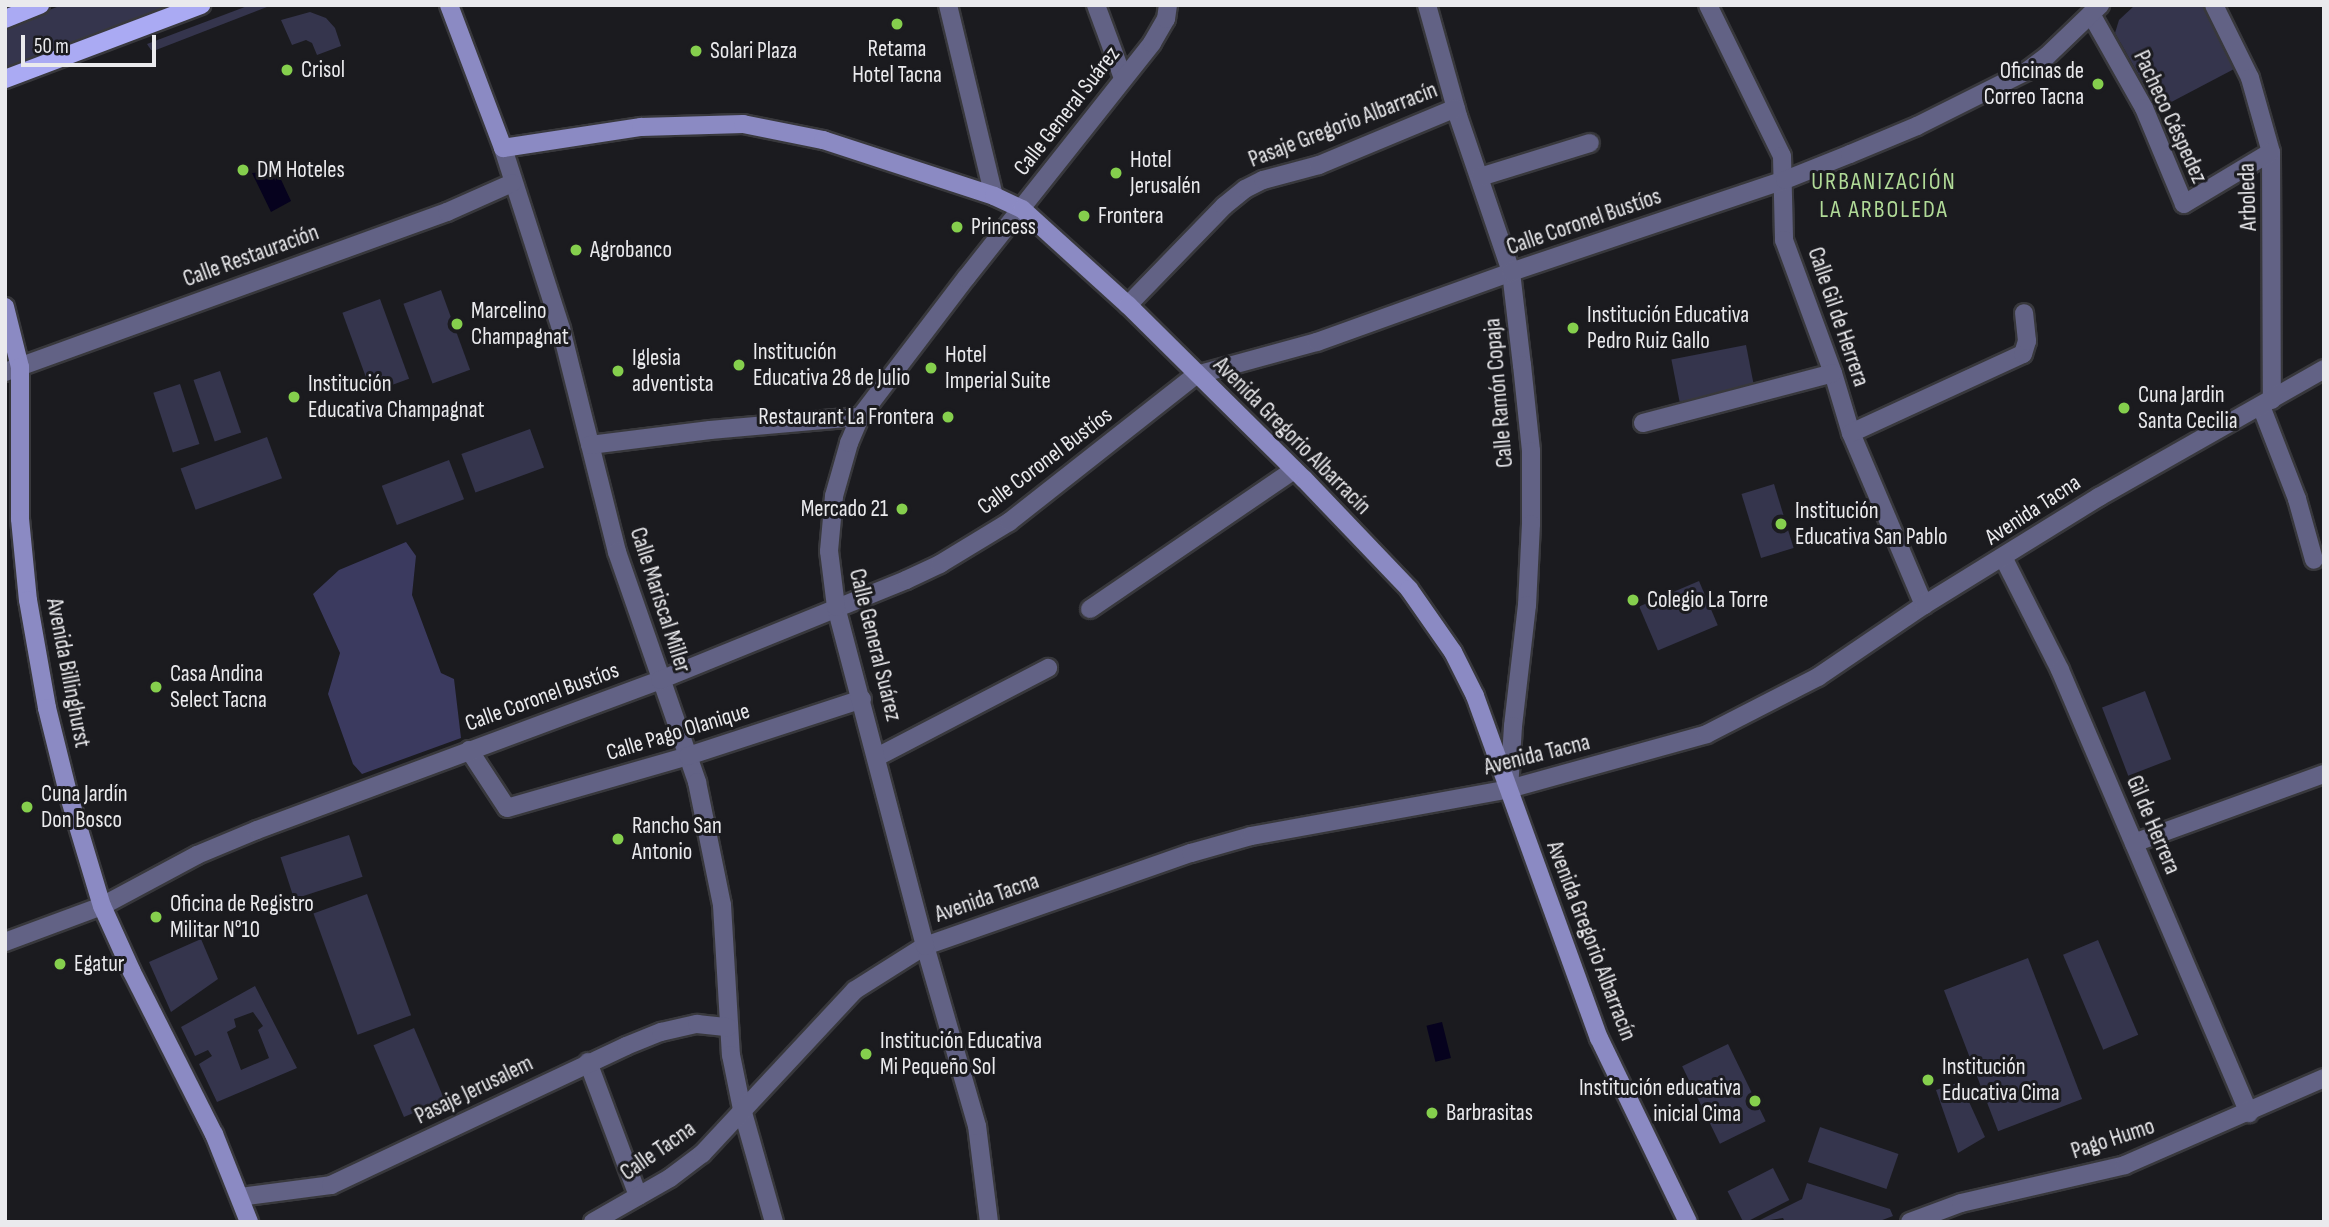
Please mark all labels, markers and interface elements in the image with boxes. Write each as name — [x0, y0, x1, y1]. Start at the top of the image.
marker: Retama Hotel Tacna — [889, 16, 905, 32]
scale bar — [24, 21, 159, 65]
text: 50 m — [34, 34, 69, 59]
place label: Retama Hotel Tacna — [852, 35, 942, 89]
place label: Solari Plaza — [710, 37, 797, 65]
street label: Calle General Suárez — [1008, 41, 1126, 181]
marker: Solari Plaza — [688, 43, 704, 59]
street label: Pacheco Céspedez — [2127, 46, 2213, 188]
place label: Crisol — [301, 56, 345, 84]
place label: Oficinas de Correo Tacna — [1984, 57, 2084, 111]
marker: Crisol — [279, 62, 295, 78]
street label: Pasaje Gregorio Albarracín — [1245, 76, 1441, 174]
marker: Oficinas de Correo Tacna — [2090, 76, 2106, 92]
place label: Hotel Jerusalén — [1130, 146, 1201, 200]
place label: DM Hoteles — [257, 156, 345, 184]
marker: DM Hoteles — [235, 162, 251, 178]
street label: Arboleda — [2233, 163, 2263, 231]
marker: Hotel Jerusalén — [1108, 165, 1124, 181]
district label: URBANIZACIÓN LA ARBOLEDA — [1813, 168, 1955, 224]
street label: Calle Coronel Bustíos — [1503, 183, 1665, 261]
place label: Frontera — [1098, 202, 1164, 230]
marker: Frontera — [1076, 208, 1092, 224]
place label: Princess — [971, 213, 1036, 241]
street label: Calle Restauración — [179, 219, 323, 293]
marker: Princess — [949, 219, 965, 235]
place label: Agrobanco — [590, 236, 672, 264]
marker: Agrobanco — [568, 242, 584, 258]
street label: Calle Gil de Herrera — [1801, 244, 1875, 390]
place label: Marcelino Champagnat — [471, 297, 569, 351]
place label: Institución Educativa Pedro Ruiz Gallo — [1587, 301, 1749, 355]
marker: Marcelino Champagnat — [449, 316, 465, 332]
street label: Calle Ramón Copaja — [1479, 317, 1519, 469]
marker: Institución Educativa Pedro Ruiz Gallo — [1565, 320, 1581, 336]
place label: Institución Educativa 28 de Julio — [753, 338, 910, 392]
place label: Hotel Imperial Suite — [945, 341, 1051, 395]
place label: Iglesia adventista — [632, 344, 714, 398]
street label: Avenida Gregorio Albarracín — [1208, 352, 1376, 520]
marker: Institución Educativa 28 de Julio — [731, 357, 747, 373]
marker: Hotel Imperial Suite — [923, 360, 939, 376]
marker: Iglesia adventista — [610, 363, 626, 379]
place label: Institución Educativa Champagnat — [308, 370, 485, 424]
place label: Cuna Jardin Santa Cecilia — [2138, 381, 2238, 435]
marker: Institución Educativa Champagnat — [286, 389, 302, 405]
marker: Cuna Jardin Santa Cecilia — [2116, 400, 2132, 416]
street label: Calle Coronel Bustíos — [972, 401, 1118, 521]
place label: Restaurant La Frontera — [758, 403, 934, 431]
marker: Restaurant La Frontera — [940, 409, 956, 425]
street label: Avenida Tacna — [1980, 469, 2086, 551]
place label: Mercado 21 — [801, 495, 888, 523]
place label: Institución Educativa San Pablo — [1795, 497, 1947, 551]
marker: Mercado 21 — [894, 501, 910, 517]
marker: Institución Educativa San Pablo — [1773, 516, 1789, 532]
street label: Calle Mariscal Miller — [624, 524, 696, 676]
street label: Calle General Suárez — [843, 566, 907, 724]
place label: Colegio La Torre — [1647, 586, 1768, 614]
marker: Colegio La Torre — [1625, 592, 1641, 608]
street label: Avenida Billinghurst — [40, 596, 96, 750]
street label: Calle Coronel Bustíos — [461, 656, 623, 738]
place label: Casa Andina Select Tacna — [170, 660, 267, 714]
marker: Casa Andina Select Tacna — [148, 679, 164, 695]
street label: Calle Pago Olanique — [603, 697, 753, 767]
street label: Avenida Tacna — [1481, 729, 1593, 781]
street label: Gil de Herrera — [2120, 772, 2186, 878]
place label: Cuna Jardín Don Bosco — [41, 780, 128, 834]
marker: Cuna Jardín Don Bosco — [19, 799, 35, 815]
place label: Rancho San Antonio — [632, 812, 722, 866]
marker: Rancho San Antonio — [610, 831, 626, 847]
street label: Avenida Gregorio Albarracín — [1540, 837, 1642, 1045]
street label: Avenida Tacna — [931, 867, 1043, 929]
place label: Oficina de Registro Militar N°10 — [170, 890, 314, 944]
marker: Oficina de Registro Militar N°10 — [148, 909, 164, 925]
place label: Egatur — [74, 950, 124, 978]
marker: Egatur — [52, 956, 68, 972]
place label: Institución Educativa Mi Pequeño Sol — [880, 1027, 1042, 1081]
marker: Institución Educativa Mi Pequeño Sol — [858, 1046, 874, 1062]
street label: Pasaje Jerusalem — [411, 1050, 537, 1130]
place label: Institución Educativa Cima — [1942, 1053, 2060, 1107]
marker: Institución Educativa Cima — [1920, 1072, 1936, 1088]
place label: Institución educativa inicial Cima — [1579, 1074, 1741, 1128]
marker: Institución educativa inicial Cima — [1747, 1093, 1763, 1109]
place label: Barbrasitas — [1446, 1099, 1533, 1127]
marker: Barbrasitas — [1424, 1105, 1440, 1121]
street label: Pago Humo — [2068, 1113, 2158, 1165]
street label: Calle Tacna — [615, 1115, 701, 1187]

